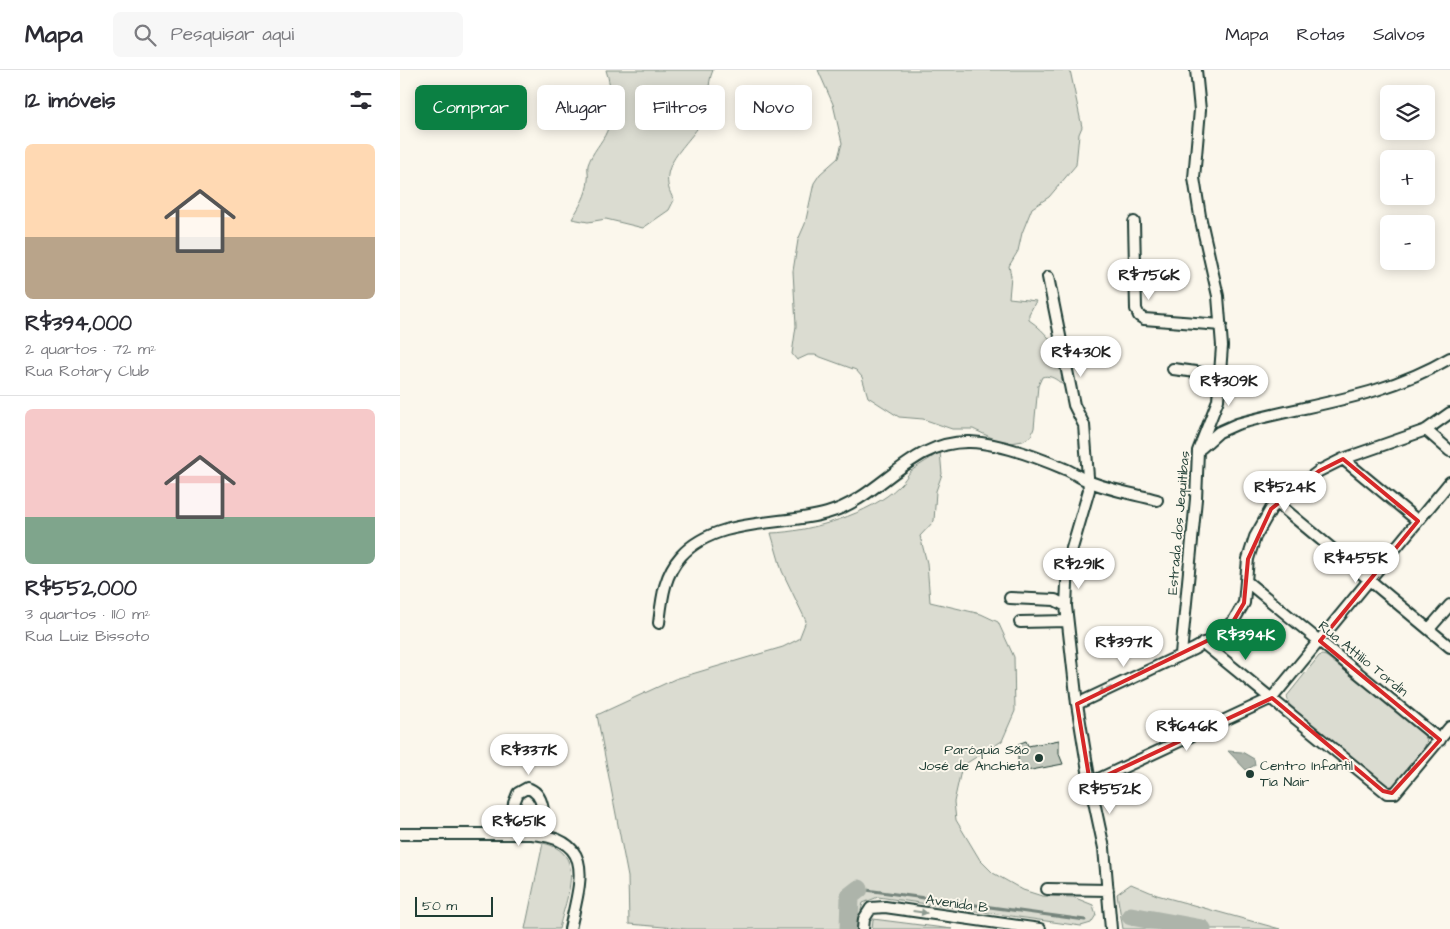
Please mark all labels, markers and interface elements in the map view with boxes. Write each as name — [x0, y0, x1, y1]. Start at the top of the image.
search box — [113, 12, 463, 57]
text: Mapa — [25, 18, 83, 52]
icon: search — [131, 21, 159, 49]
text: Pesquisar aqui — [171, 21, 294, 48]
text: Mapa — [1225, 22, 1269, 47]
text: Rotas — [1297, 22, 1345, 47]
text: Salvos — [1373, 22, 1425, 47]
chip: Comprar — [415, 85, 527, 130]
chip: Alugar — [537, 85, 625, 130]
chip: Filtros — [635, 85, 725, 130]
chip: Novo — [735, 85, 812, 130]
map controls — [1380, 85, 1435, 270]
button: layers — [1380, 85, 1435, 140]
text: 12 imóveis — [25, 86, 115, 115]
icon: filters — [347, 86, 375, 114]
button: + — [1380, 150, 1435, 205]
icon: home — [155, 176, 245, 266]
button: − — [1380, 215, 1435, 270]
pin: R$756K — [1108, 258, 1190, 301]
text: R$756K — [1118, 264, 1180, 286]
text: R$394,000 — [25, 309, 132, 338]
pin: R$430K — [1040, 336, 1122, 378]
text: 2 quartos · 72 m² — [25, 338, 156, 360]
text: R$430K — [1051, 341, 1111, 363]
text: Rua Rotary Club — [25, 360, 149, 382]
pin: R$309K — [1188, 364, 1270, 407]
text: R$309K — [1200, 370, 1258, 392]
icon: home — [155, 442, 245, 532]
street label: Estrada dos Jequitibas — [1163, 450, 1195, 596]
pin: R$524K — [1244, 470, 1326, 513]
text: R$524K — [1254, 476, 1316, 498]
pin: R$455K — [1315, 542, 1397, 584]
text: R$455K — [1324, 547, 1388, 569]
pin: R$291K — [1038, 548, 1120, 590]
text: R$291K — [1054, 553, 1104, 575]
text: R$552,000 — [25, 574, 137, 603]
text: 3 quartos · 110 m² — [25, 603, 150, 625]
street label: Rua Attilio Tordin — [1314, 616, 1412, 702]
pin: R$394K — [1205, 618, 1287, 661]
text: R$394K — [1217, 624, 1275, 646]
text: Rua Luiz Bissoto — [25, 625, 149, 647]
pin: R$397K — [1083, 626, 1165, 668]
text: R$397K — [1095, 631, 1153, 653]
one-way arrow — [1098, 686, 1113, 695]
pin: R$646K — [1146, 710, 1228, 752]
text: R$646K — [1157, 715, 1217, 737]
pin: R$337K — [488, 734, 570, 776]
text: R$337K — [501, 739, 557, 761]
place label: Paróquia São José de Anchieta — [919, 740, 1029, 776]
marker: Paróquia São José de Anchieta — [1033, 752, 1045, 764]
place label: Centro Infantil Tia Nair — [1260, 756, 1353, 792]
marker: Centro Infantil Tia Nair — [1244, 768, 1256, 780]
pin: R$552K — [1069, 772, 1151, 815]
text: R$552K — [1079, 778, 1141, 800]
pin: R$651K — [478, 804, 560, 847]
text: R$651K — [492, 810, 546, 832]
street label: Avenida B — [925, 890, 990, 918]
scale bar — [415, 894, 492, 917]
text: 50 m — [422, 896, 457, 916]
one-way arrow — [912, 909, 928, 917]

